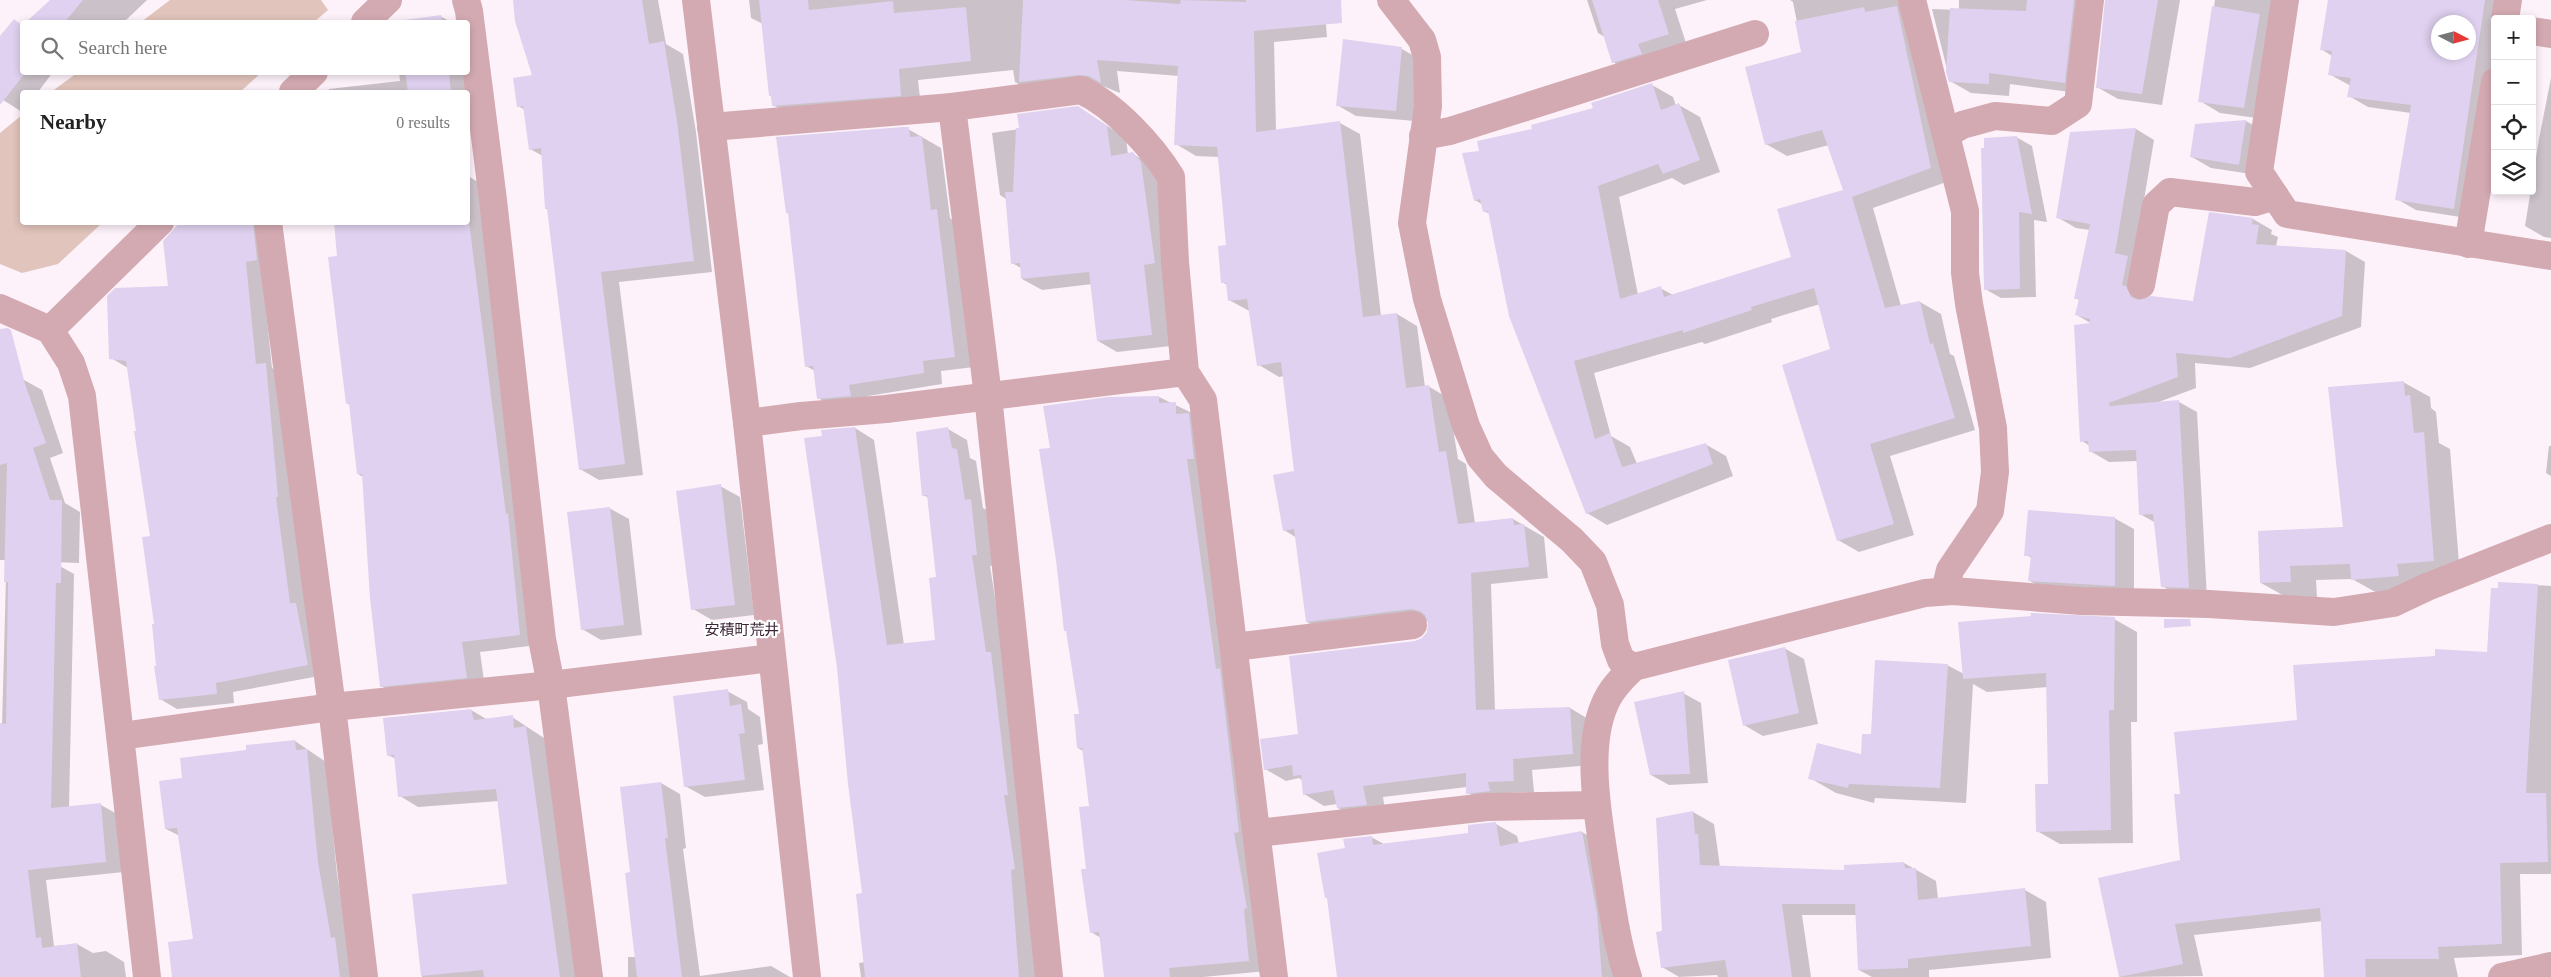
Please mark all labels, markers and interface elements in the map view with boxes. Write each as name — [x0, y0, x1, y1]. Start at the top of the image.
north arrow — [2431, 15, 2476, 60]
map controls — [2491, 15, 2536, 195]
button: + — [2491, 15, 2536, 60]
search box — [20, 20, 470, 75]
icon: search — [38, 34, 66, 62]
text: Search here — [78, 37, 167, 58]
button: − — [2491, 60, 2536, 105]
button: locate — [2491, 105, 2536, 150]
text: Nearby — [40, 110, 107, 134]
text: 0 results — [396, 114, 450, 131]
button: layers — [2491, 150, 2536, 195]
district label: 安積町荒井 — [704, 621, 780, 638]

